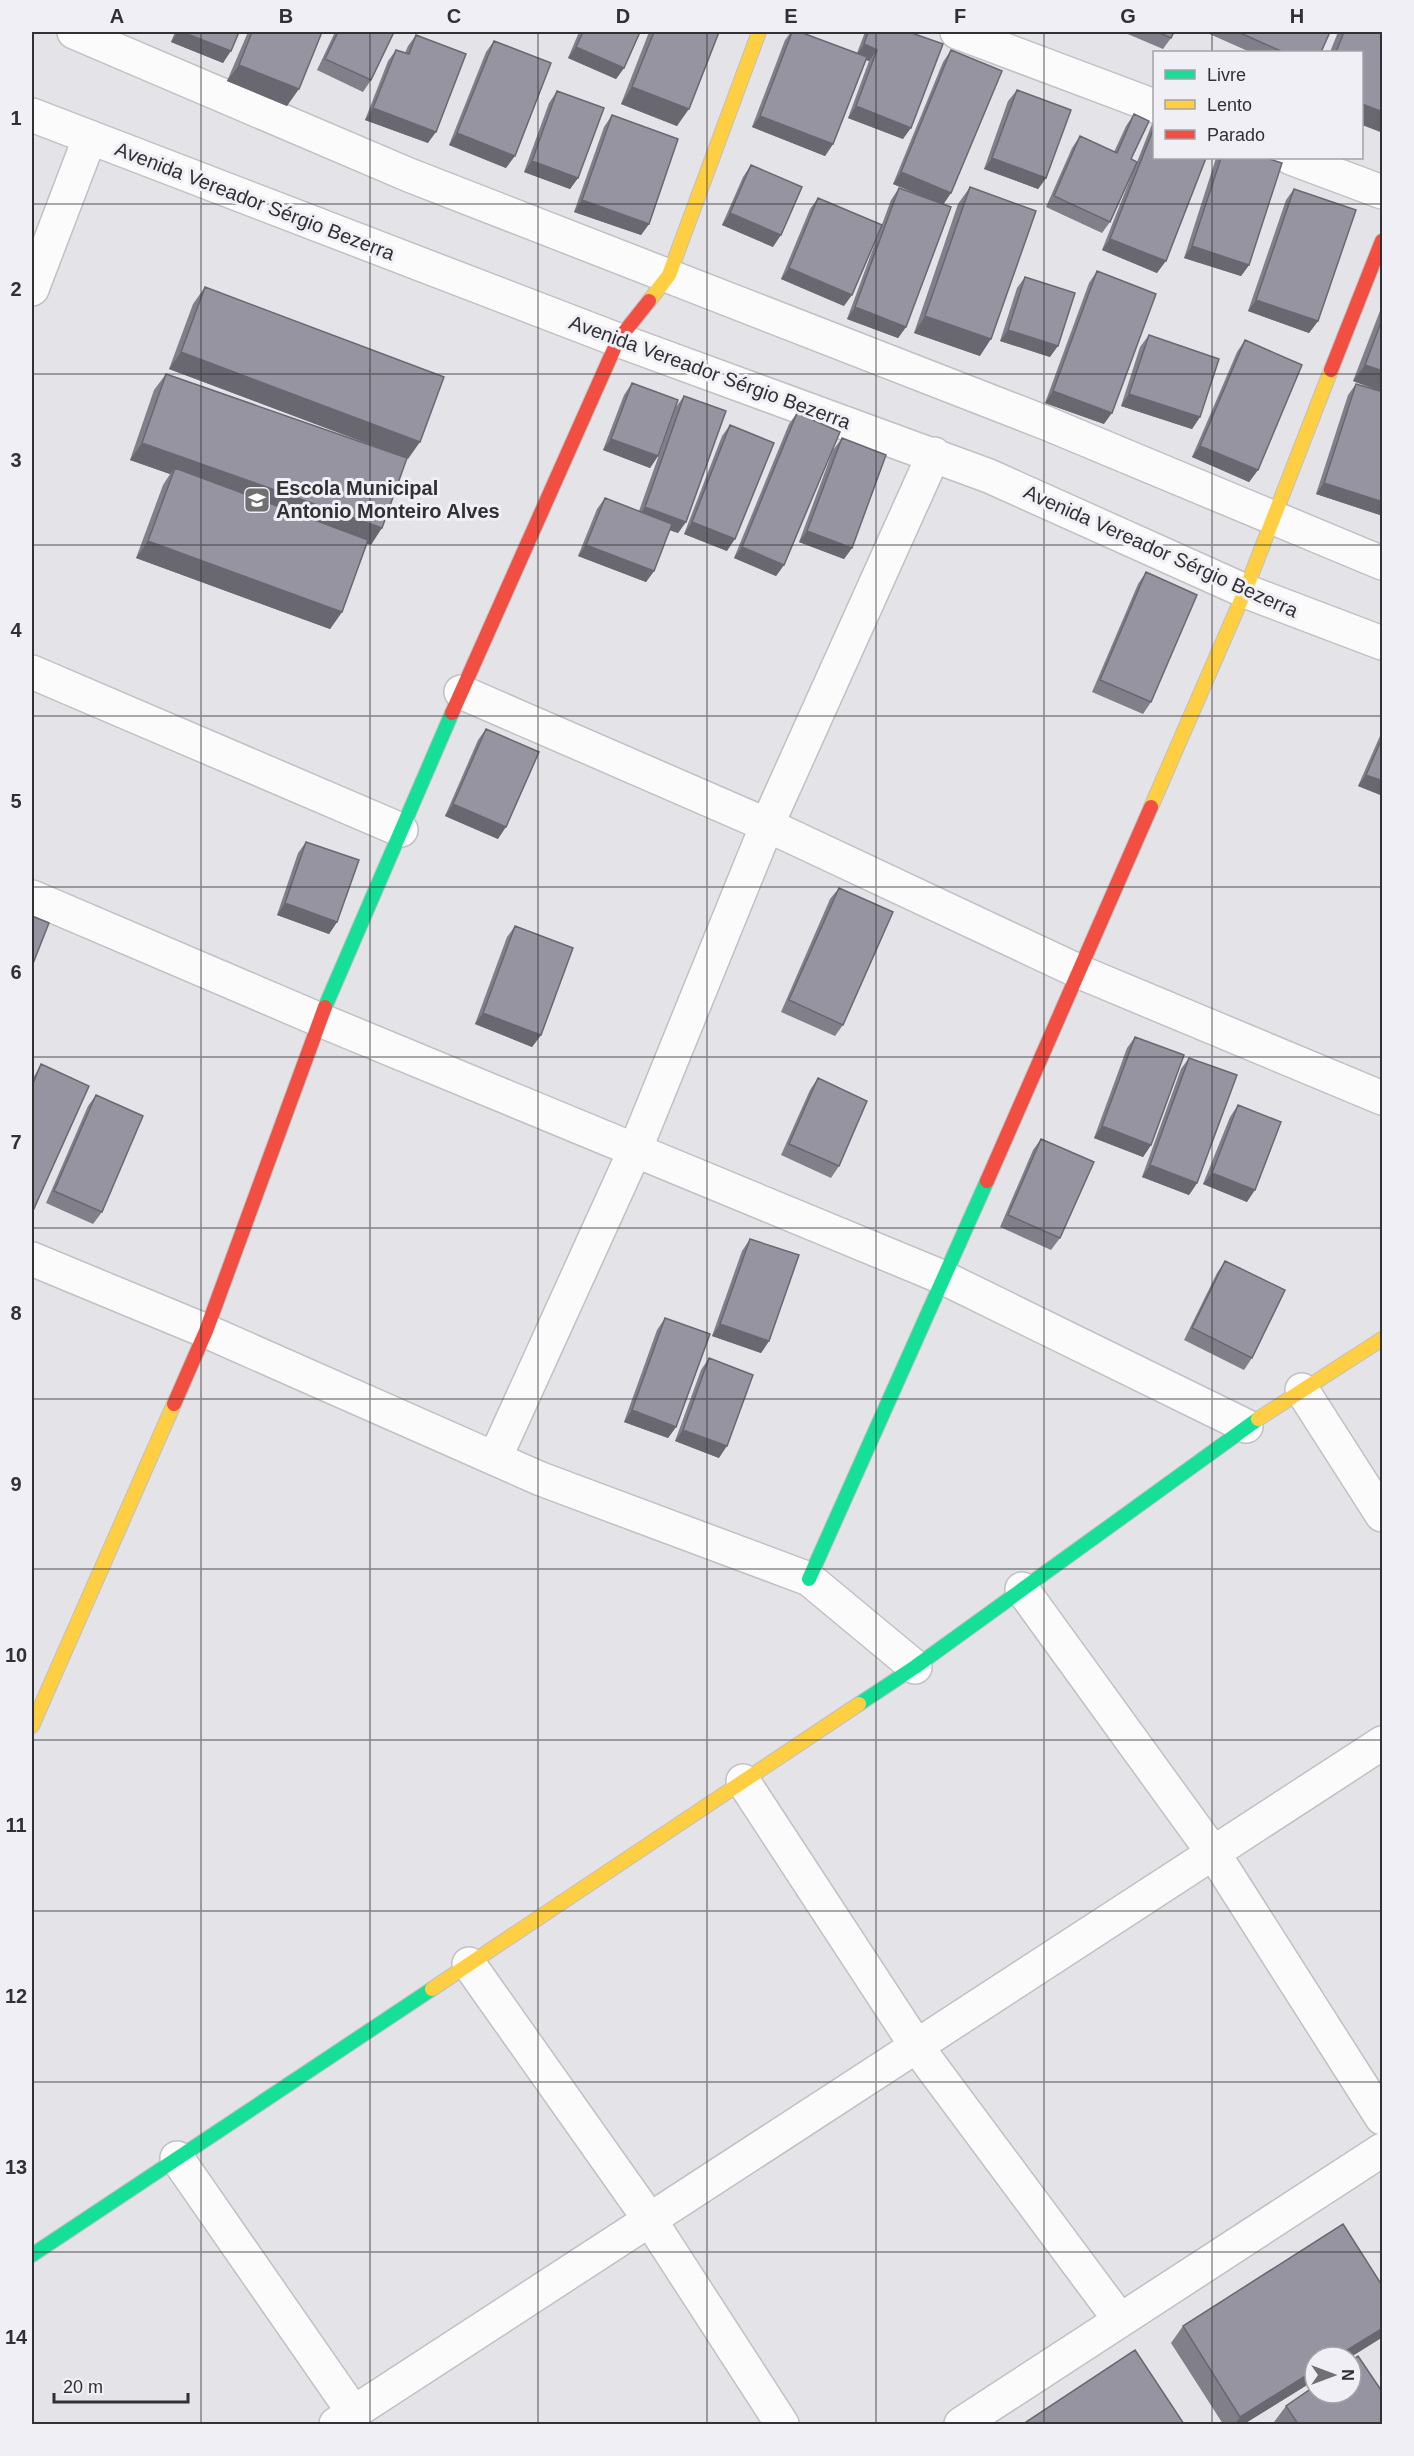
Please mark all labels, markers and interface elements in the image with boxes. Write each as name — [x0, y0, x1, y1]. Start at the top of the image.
text: A — [110, 5, 124, 27]
text: B — [279, 5, 293, 27]
text: C — [447, 5, 461, 27]
text: D — [616, 5, 630, 27]
text: E — [784, 5, 798, 27]
text: F — [954, 5, 966, 27]
text: G — [1120, 5, 1136, 27]
text: H — [1290, 5, 1304, 27]
legend — [1153, 51, 1363, 159]
text: Livre — [1207, 65, 1246, 85]
text: Lento — [1207, 95, 1252, 115]
text: 1 — [10, 107, 22, 129]
text: Parado — [1207, 125, 1265, 145]
street label: Avenida Vereador Sérgio Bezerra — [112, 137, 399, 265]
text: 2 — [10, 278, 22, 300]
street label: Avenida Vereador Sérgio Bezerra — [566, 311, 854, 434]
text: 3 — [10, 449, 22, 471]
place label: Escola Municipal Antonio Monteiro Alves — [276, 477, 500, 522]
street label: Avenida Vereador Sérgio Bezerra — [1021, 480, 1302, 622]
school or university icon: Escola Municipal Antonio Monteiro Alves — [242, 485, 272, 515]
text: 4 — [10, 619, 22, 641]
text: 5 — [10, 790, 22, 812]
text: 6 — [10, 961, 22, 983]
text: 7 — [10, 1131, 22, 1153]
text: 8 — [10, 1302, 22, 1324]
text: 9 — [10, 1473, 22, 1495]
text: 10 — [5, 1644, 27, 1666]
text: 11 — [5, 1814, 27, 1836]
text: 12 — [5, 1985, 27, 2007]
text: 13 — [5, 2156, 27, 2178]
text: 14 — [5, 2326, 28, 2348]
north arrow — [1303, 2345, 1363, 2405]
scale bar — [54, 2366, 188, 2404]
text: N — [1339, 2369, 1356, 2381]
text: 20 m — [63, 2377, 103, 2397]

